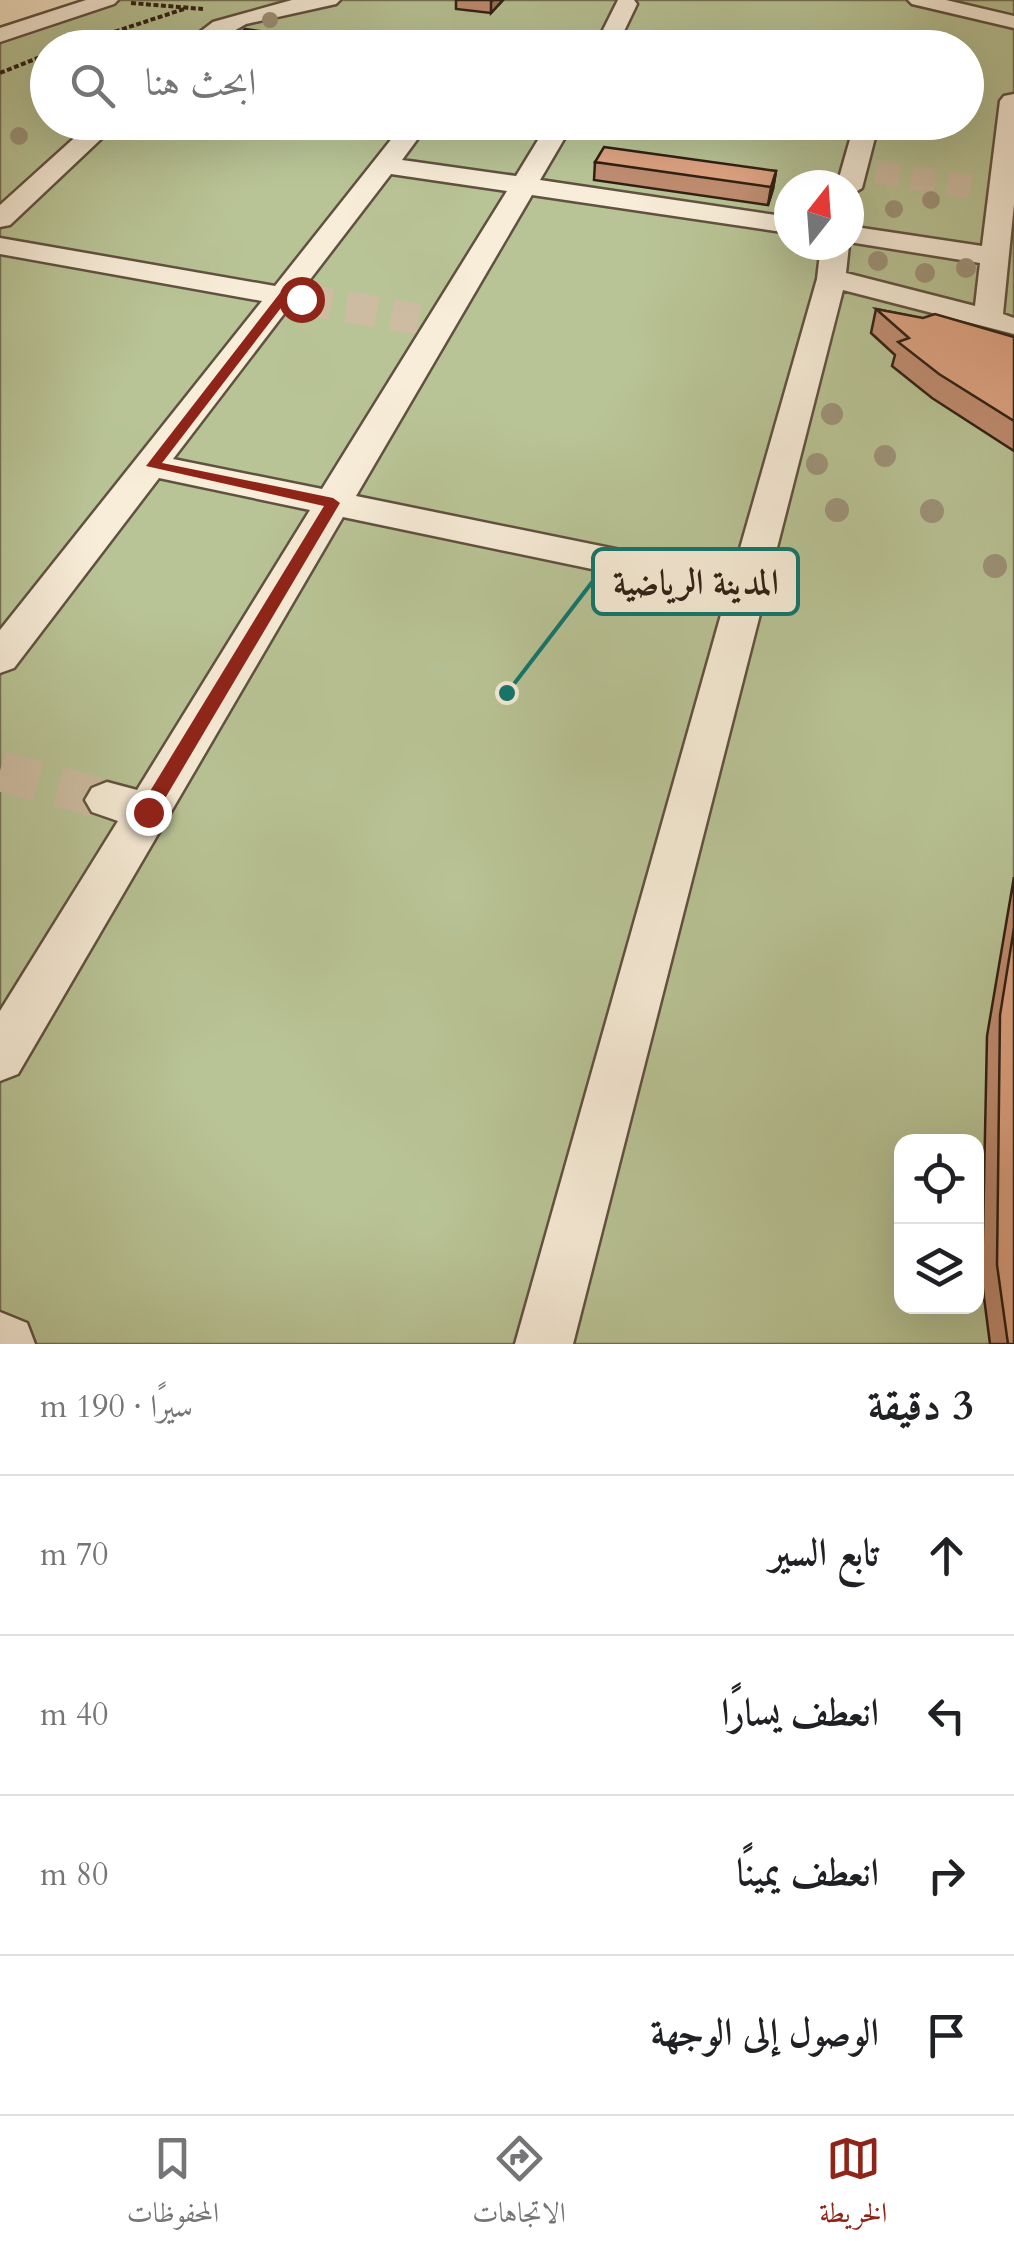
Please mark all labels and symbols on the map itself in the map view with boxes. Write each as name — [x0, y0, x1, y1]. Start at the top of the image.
north arrow — [774, 170, 864, 260]
route start — [279, 277, 325, 323]
callout: المدينة الرياضية — [593, 549, 798, 614]
text: المدينة الرياضية — [613, 559, 779, 607]
route end — [126, 790, 172, 836]

